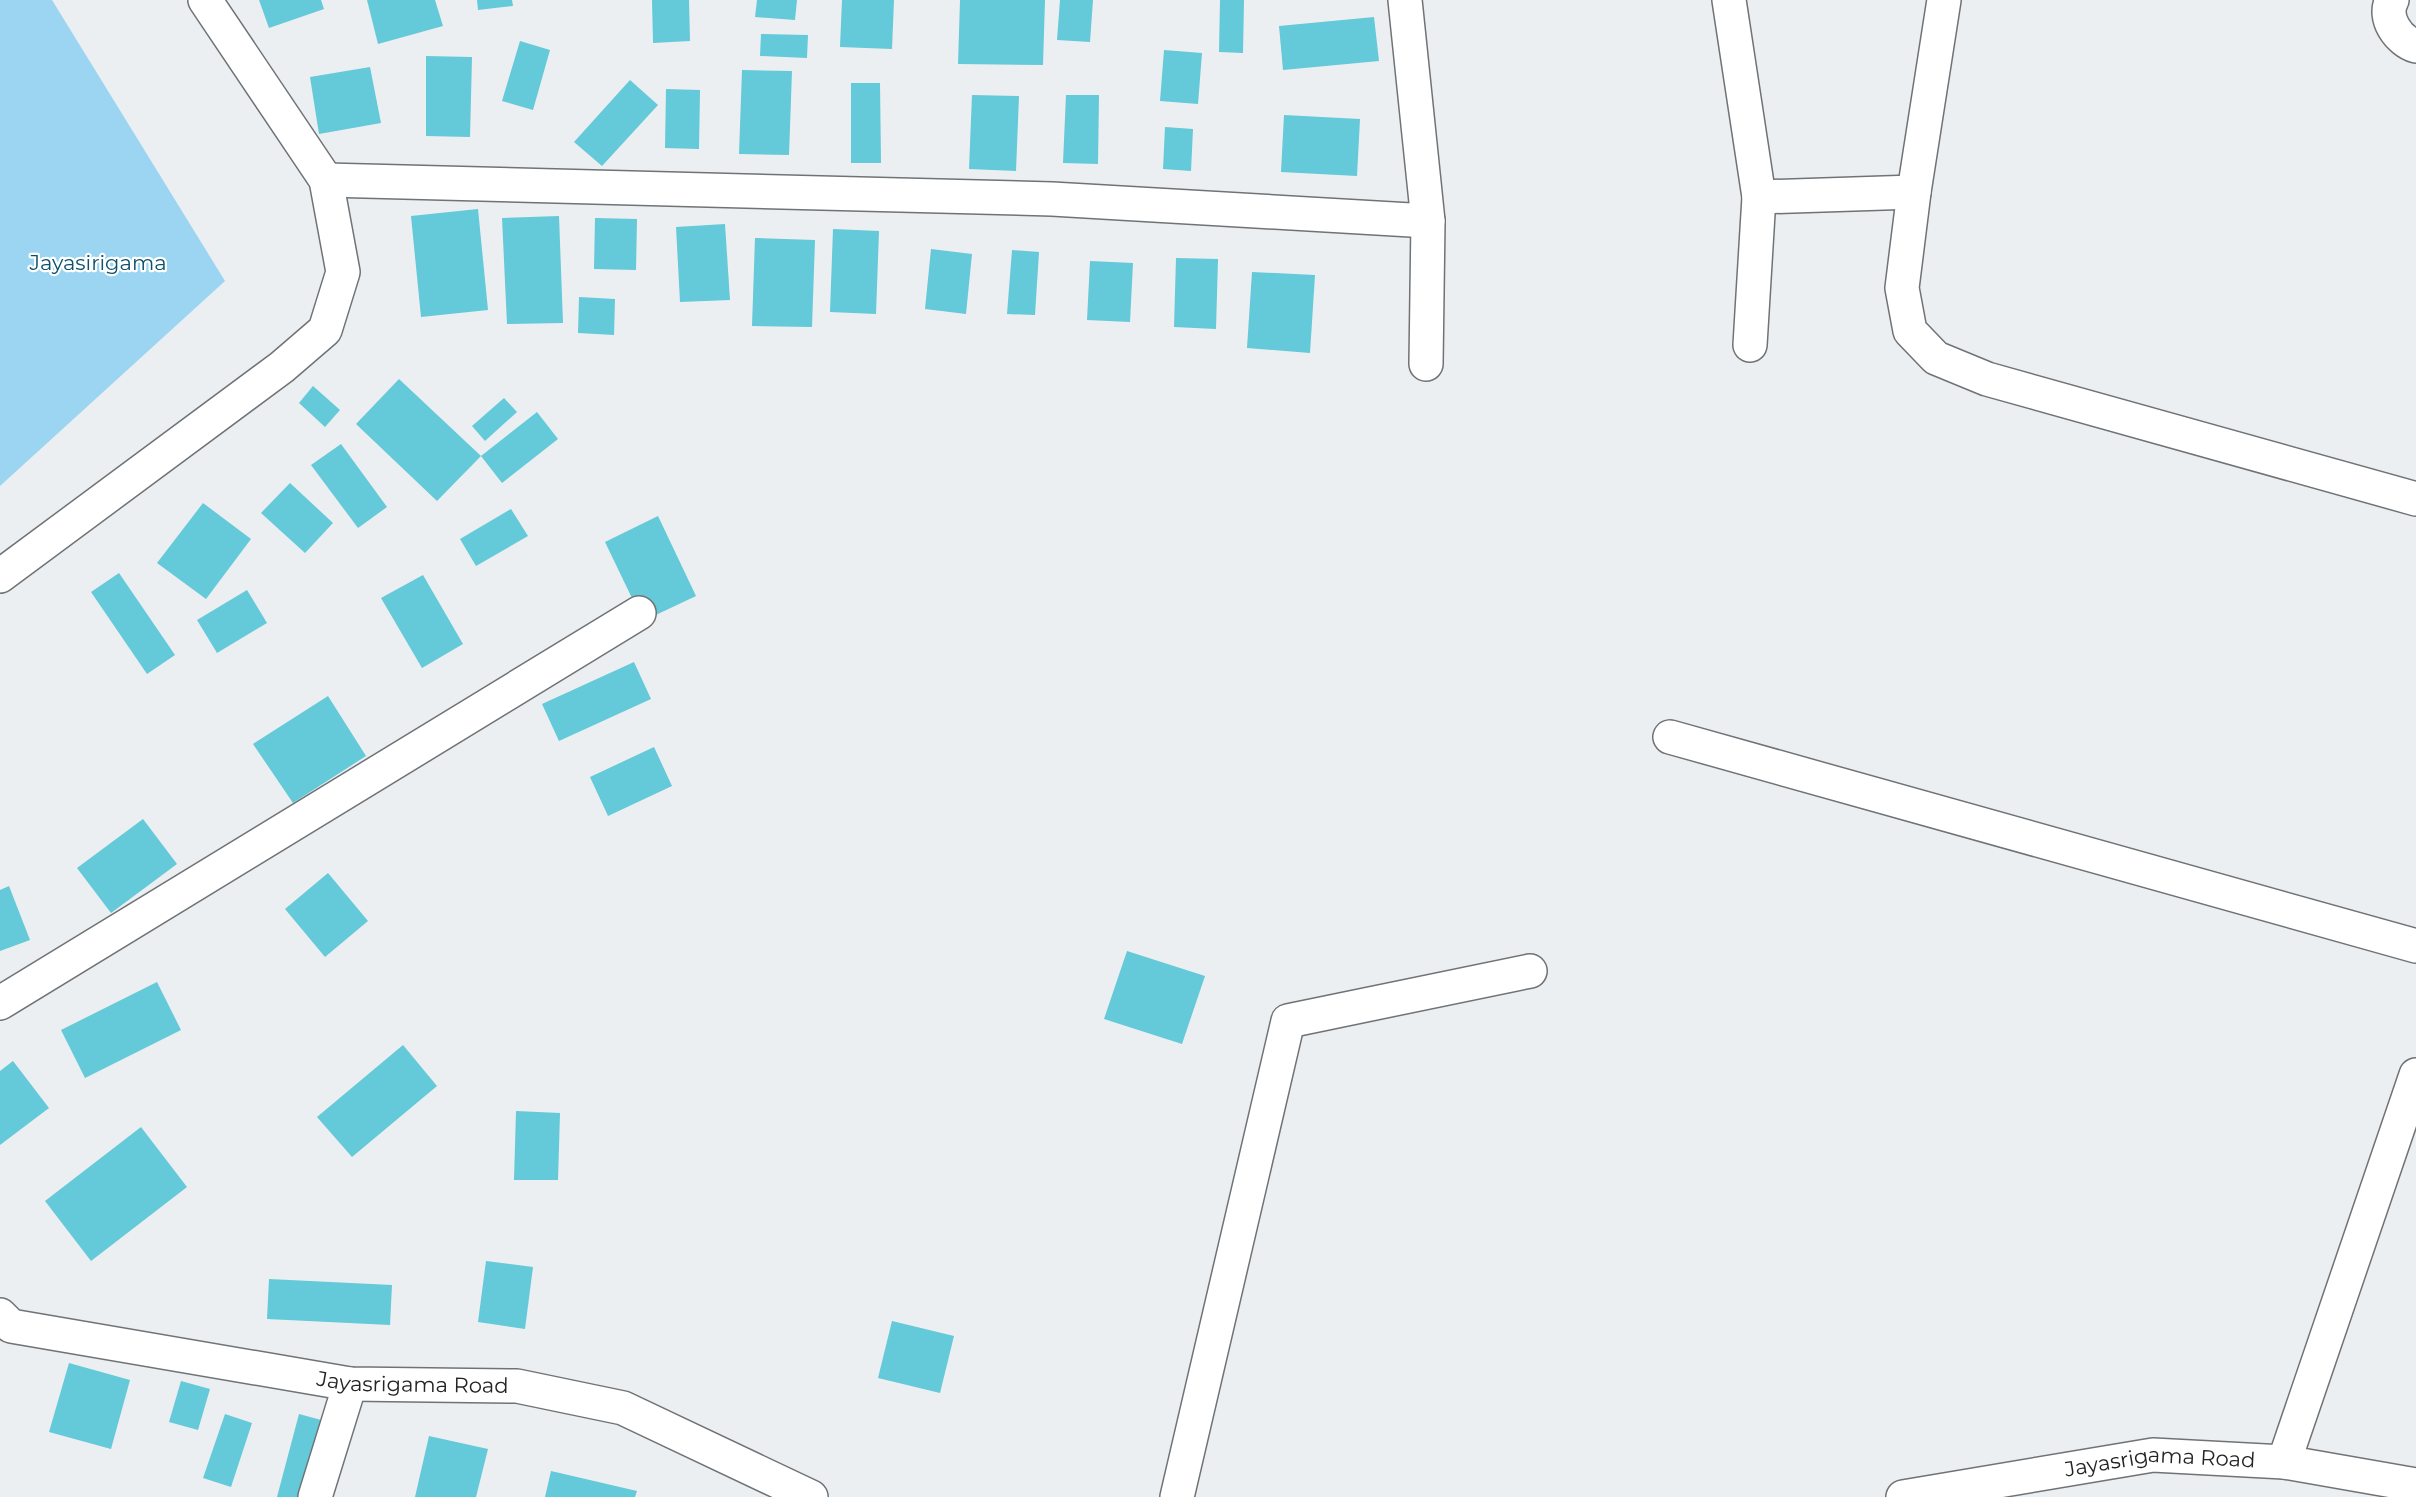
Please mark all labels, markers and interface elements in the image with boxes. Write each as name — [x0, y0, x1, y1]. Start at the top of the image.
park label: Jayasirigama — [28, 250, 167, 275]
street label: Jayasrigama Road — [314, 1365, 509, 1398]
street label: Jayasrigama Road — [2062, 1442, 2256, 1482]

